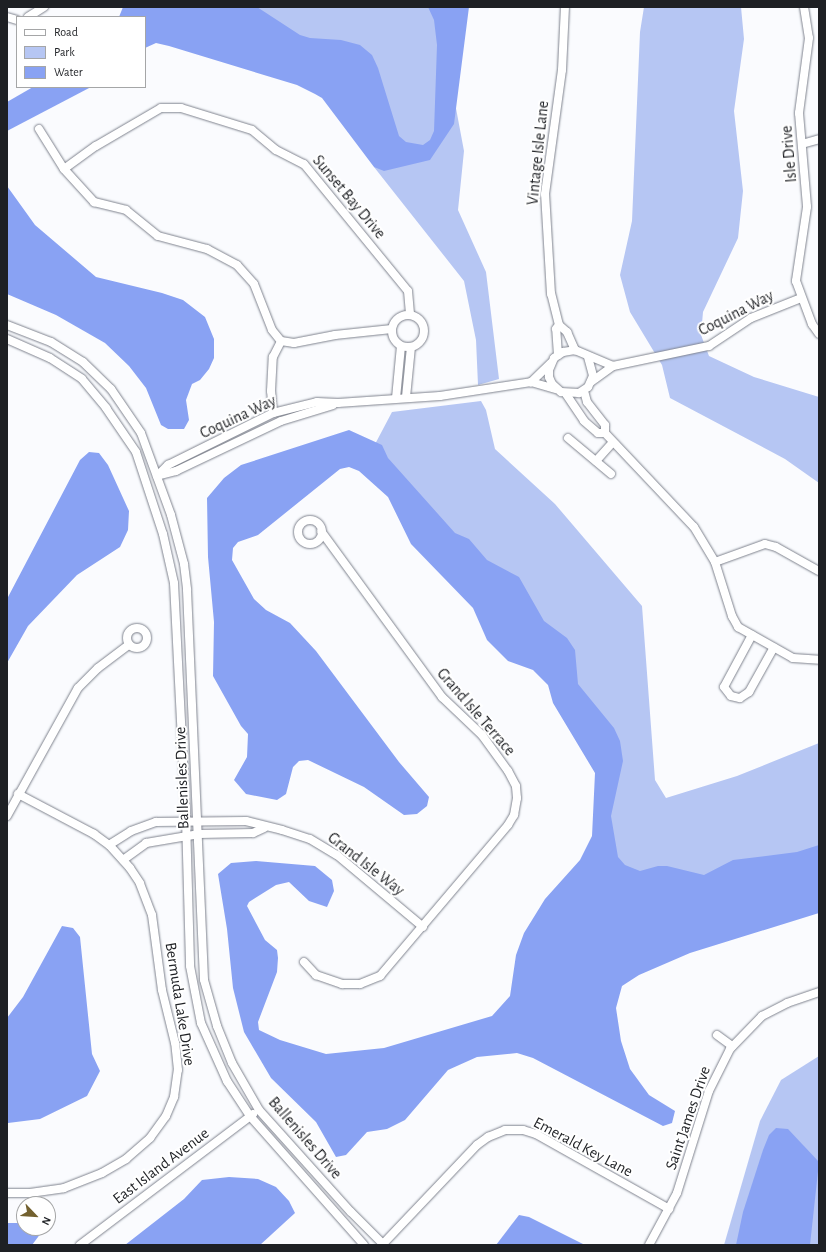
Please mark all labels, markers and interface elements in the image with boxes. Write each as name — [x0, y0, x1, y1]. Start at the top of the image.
legend — [16, 16, 146, 88]
text: Road — [54, 26, 78, 38]
text: Park — [54, 46, 75, 58]
text: Water — [54, 66, 83, 78]
street label: Vintage Isle Lane — [523, 100, 553, 206]
street label: Isle Drive — [777, 125, 801, 183]
street label: Sunset Bay Drive — [308, 151, 390, 243]
street label: Coquina Way — [695, 286, 777, 340]
street label: Coquina Way — [197, 391, 279, 443]
street label: Grand Isle Terrace — [433, 664, 519, 760]
street label: Ballenisles Drive — [171, 726, 193, 830]
street label: Grand Isle Way — [324, 828, 408, 900]
street label: Bermuda Lake Drive — [161, 941, 199, 1067]
street label: Saint James Drive — [661, 1064, 715, 1172]
street label: Ballenisles Drive — [264, 1093, 346, 1183]
street label: Emerald Key Lane — [530, 1113, 636, 1181]
street label: East Island Avenue — [109, 1124, 213, 1208]
north arrow — [16, 1196, 56, 1236]
text: N — [40, 1215, 53, 1227]

